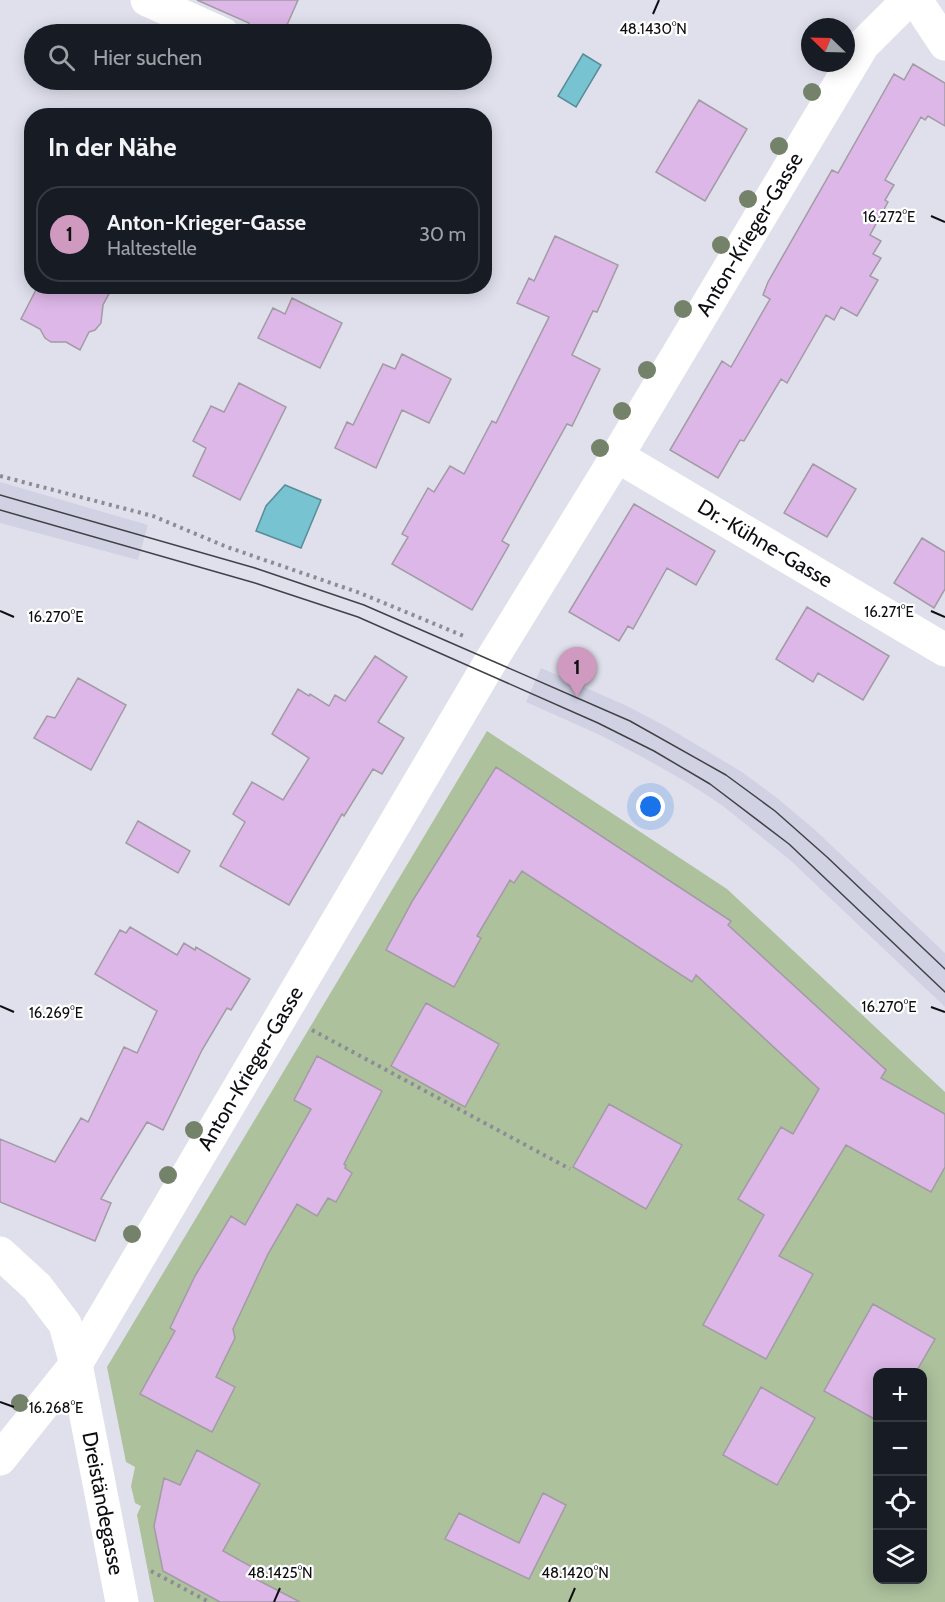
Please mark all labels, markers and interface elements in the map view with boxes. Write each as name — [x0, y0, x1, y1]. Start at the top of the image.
north arrow — [801, 18, 855, 72]
text: 48.1430°N — [619, 20, 687, 38]
search box — [24, 24, 492, 90]
icon: search — [45, 41, 78, 74]
text: Hier suchen — [93, 44, 202, 71]
text: In der Nähe — [48, 131, 177, 163]
street label: Anton-Krieger-Gasse — [691, 148, 808, 320]
text: 16.272°E — [863, 208, 915, 226]
text: Anton-Krieger-Gasse — [107, 209, 306, 236]
text: 1 — [66, 222, 73, 246]
text: 30 m — [419, 222, 466, 246]
text: Haltestelle — [107, 236, 197, 260]
street label: Dr.-Kühne-Gasse — [693, 494, 837, 593]
text: 16.271°E — [864, 603, 914, 621]
text: 16.270°E — [29, 608, 83, 626]
pin: 1 — [558, 648, 596, 697]
your location — [636, 792, 665, 821]
street label: Anton-Krieger-Gasse — [192, 981, 308, 1155]
text: 16.270°E — [862, 998, 916, 1016]
text: 16.269°E — [29, 1004, 83, 1022]
map controls — [873, 1368, 927, 1584]
button: + — [873, 1368, 927, 1422]
text: 16.268°E — [29, 1399, 83, 1417]
button: − — [873, 1422, 927, 1476]
street label: Dreiständegasse — [77, 1429, 130, 1577]
button: locate — [873, 1476, 927, 1530]
button: layers — [873, 1530, 927, 1584]
text: 48.1425°N — [247, 1564, 313, 1582]
text: 48.1420°N — [541, 1564, 609, 1582]

